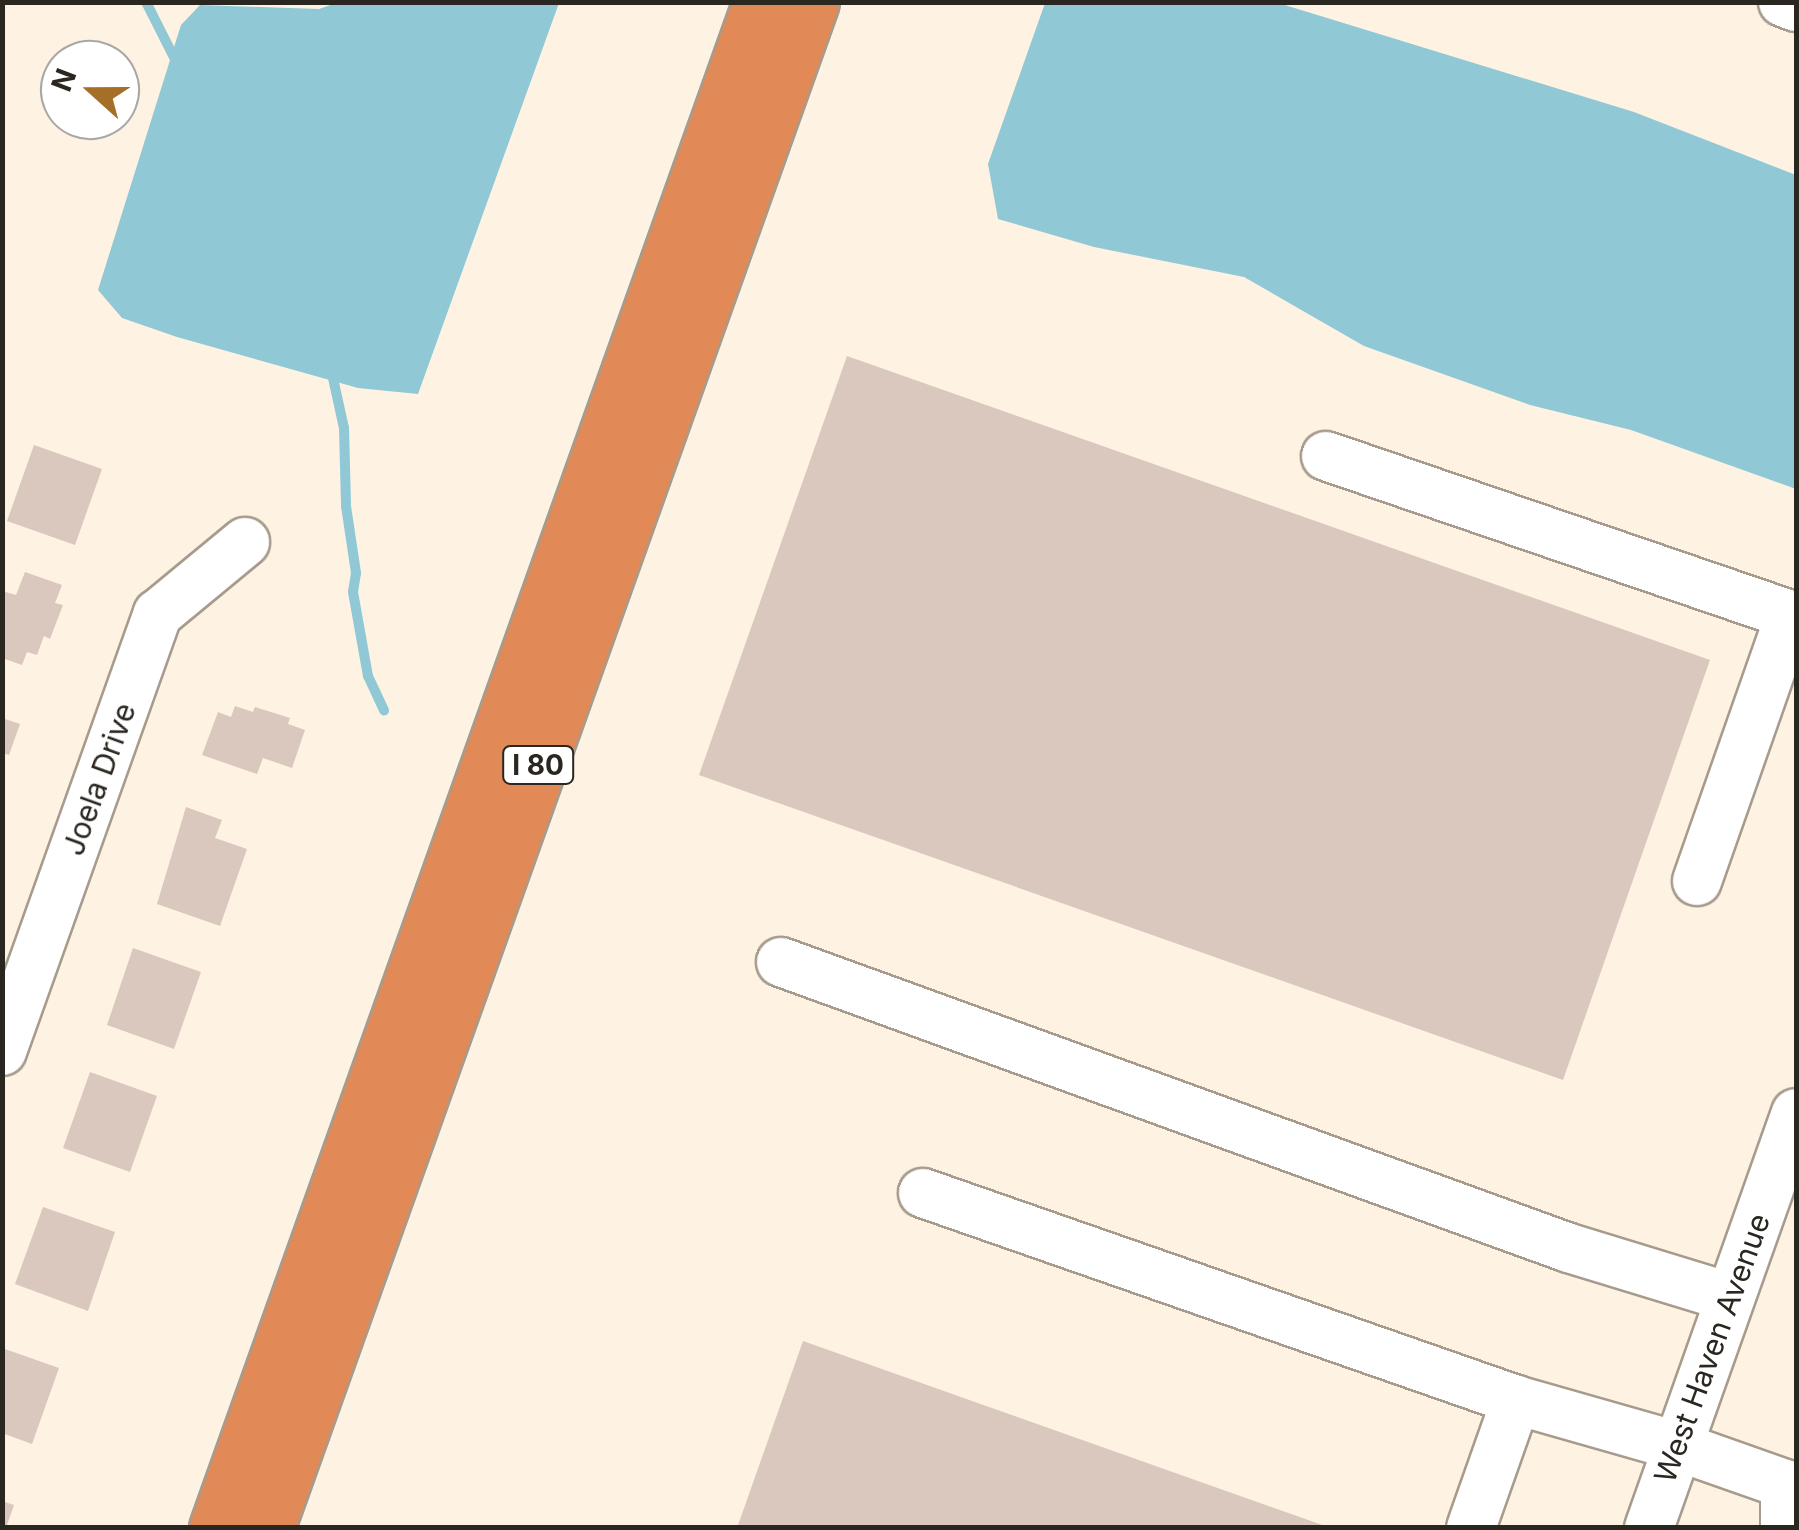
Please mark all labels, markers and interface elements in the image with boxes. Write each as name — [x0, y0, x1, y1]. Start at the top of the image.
north arrow — [40, 40, 140, 140]
text: N — [44, 64, 84, 96]
street label: Joela Drive — [55, 698, 143, 860]
road number: I 80 — [500, 742, 576, 788]
street label: West Haven Avenue — [1647, 1209, 1777, 1487]

